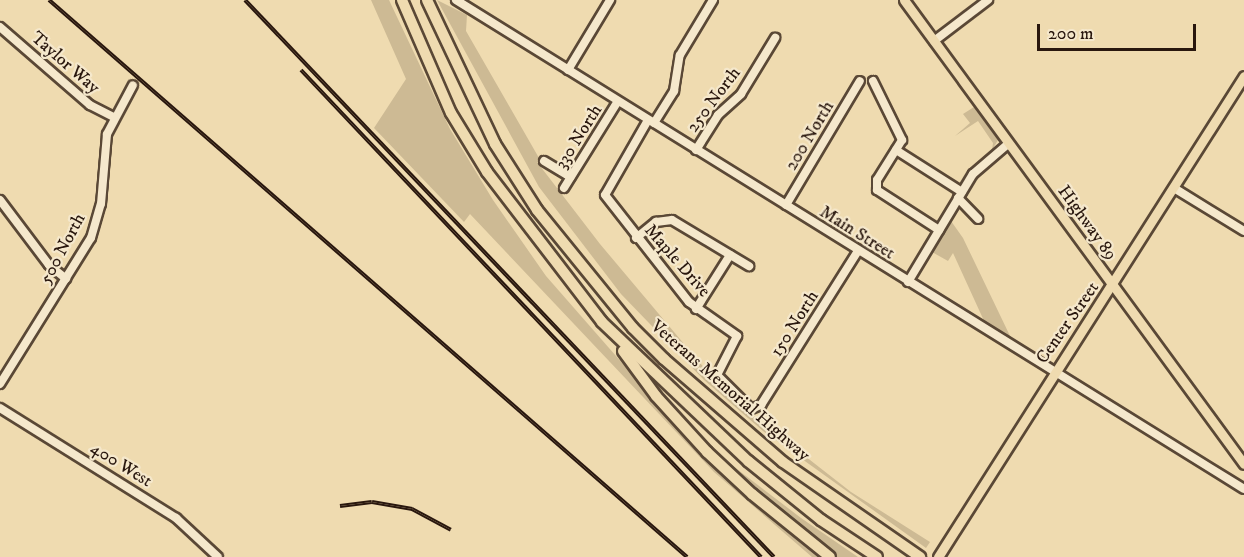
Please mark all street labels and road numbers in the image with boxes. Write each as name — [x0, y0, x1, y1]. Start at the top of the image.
street label: Taylor Way — [26, 27, 104, 99]
street label: 250 North — [682, 63, 746, 137]
street label: 200 North — [781, 97, 839, 175]
street label: 330 North — [551, 101, 607, 173]
street label: Highway 89 — [1053, 181, 1121, 265]
street label: Main Street — [815, 201, 899, 265]
street label: 500 North — [35, 210, 91, 288]
street label: Maple Drive — [639, 220, 715, 302]
street label: Center Street — [1032, 278, 1104, 368]
street label: 150 North — [766, 287, 824, 361]
street label: Veterans Memorial Highway — [646, 316, 814, 466]
street label: 400 West — [86, 438, 156, 492]

